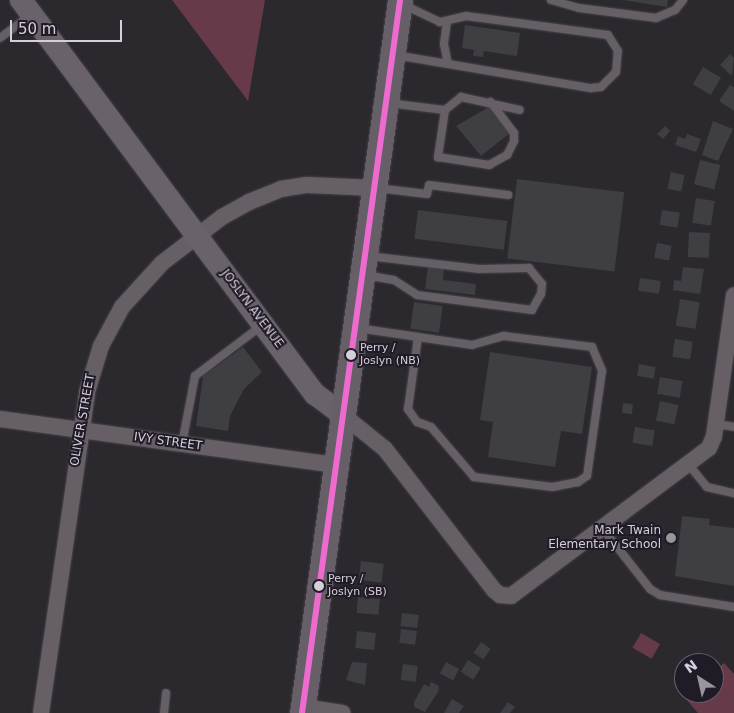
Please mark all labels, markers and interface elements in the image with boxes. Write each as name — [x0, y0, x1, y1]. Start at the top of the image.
scale bar — [12, 10, 125, 42]
text: 50 m — [18, 20, 56, 38]
street label: JOSLYN AVENUE — [218, 267, 286, 351]
place label: Perry / Joslyn (NB) — [360, 342, 420, 368]
marker: Perry / Joslyn (NB) — [346, 350, 356, 360]
street label: OLIVER STREET — [68, 373, 98, 467]
street label: IVY STREET — [133, 430, 203, 454]
place label: Mark Twain Elementary School — [548, 524, 661, 552]
marker: Mark Twain Elementary School — [665, 532, 677, 544]
place label: Perry / Joslyn (SB) — [328, 573, 387, 599]
marker: Perry / Joslyn (SB) — [314, 581, 324, 591]
north arrow — [674, 653, 724, 703]
text: N — [682, 657, 700, 676]

